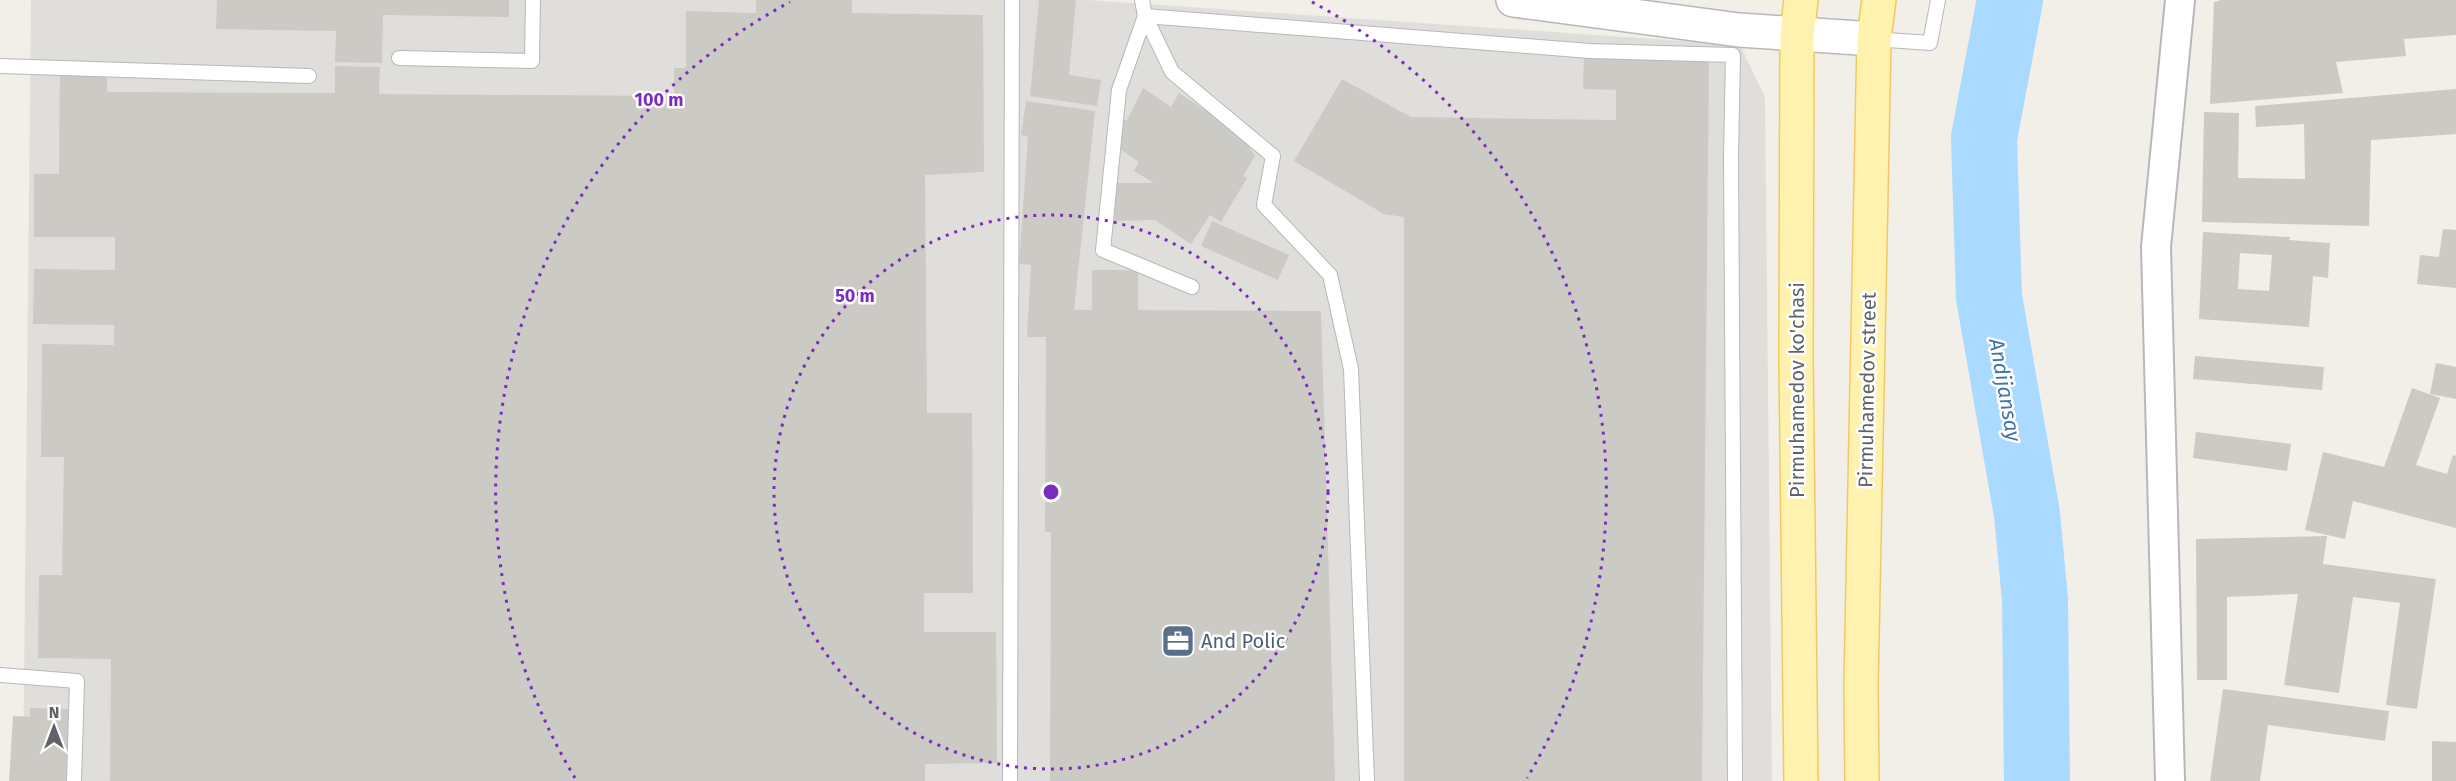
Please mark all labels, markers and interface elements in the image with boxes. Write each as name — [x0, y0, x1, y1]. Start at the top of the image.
text: 100 m — [635, 89, 683, 111]
street label: Pirmuhamedov ko'chasi — [1785, 282, 1809, 498]
text: 50 m — [835, 285, 875, 307]
street label: Pirmuhamedov street — [1853, 291, 1881, 488]
water label: Andijansay — [1983, 336, 2027, 444]
centre of rings — [1041, 482, 1061, 502]
office icon: And Polic — [1160, 623, 1196, 659]
place label: And Polic — [1201, 629, 1285, 653]
north arrow — [24, 697, 84, 757]
text: N — [49, 703, 59, 722]

